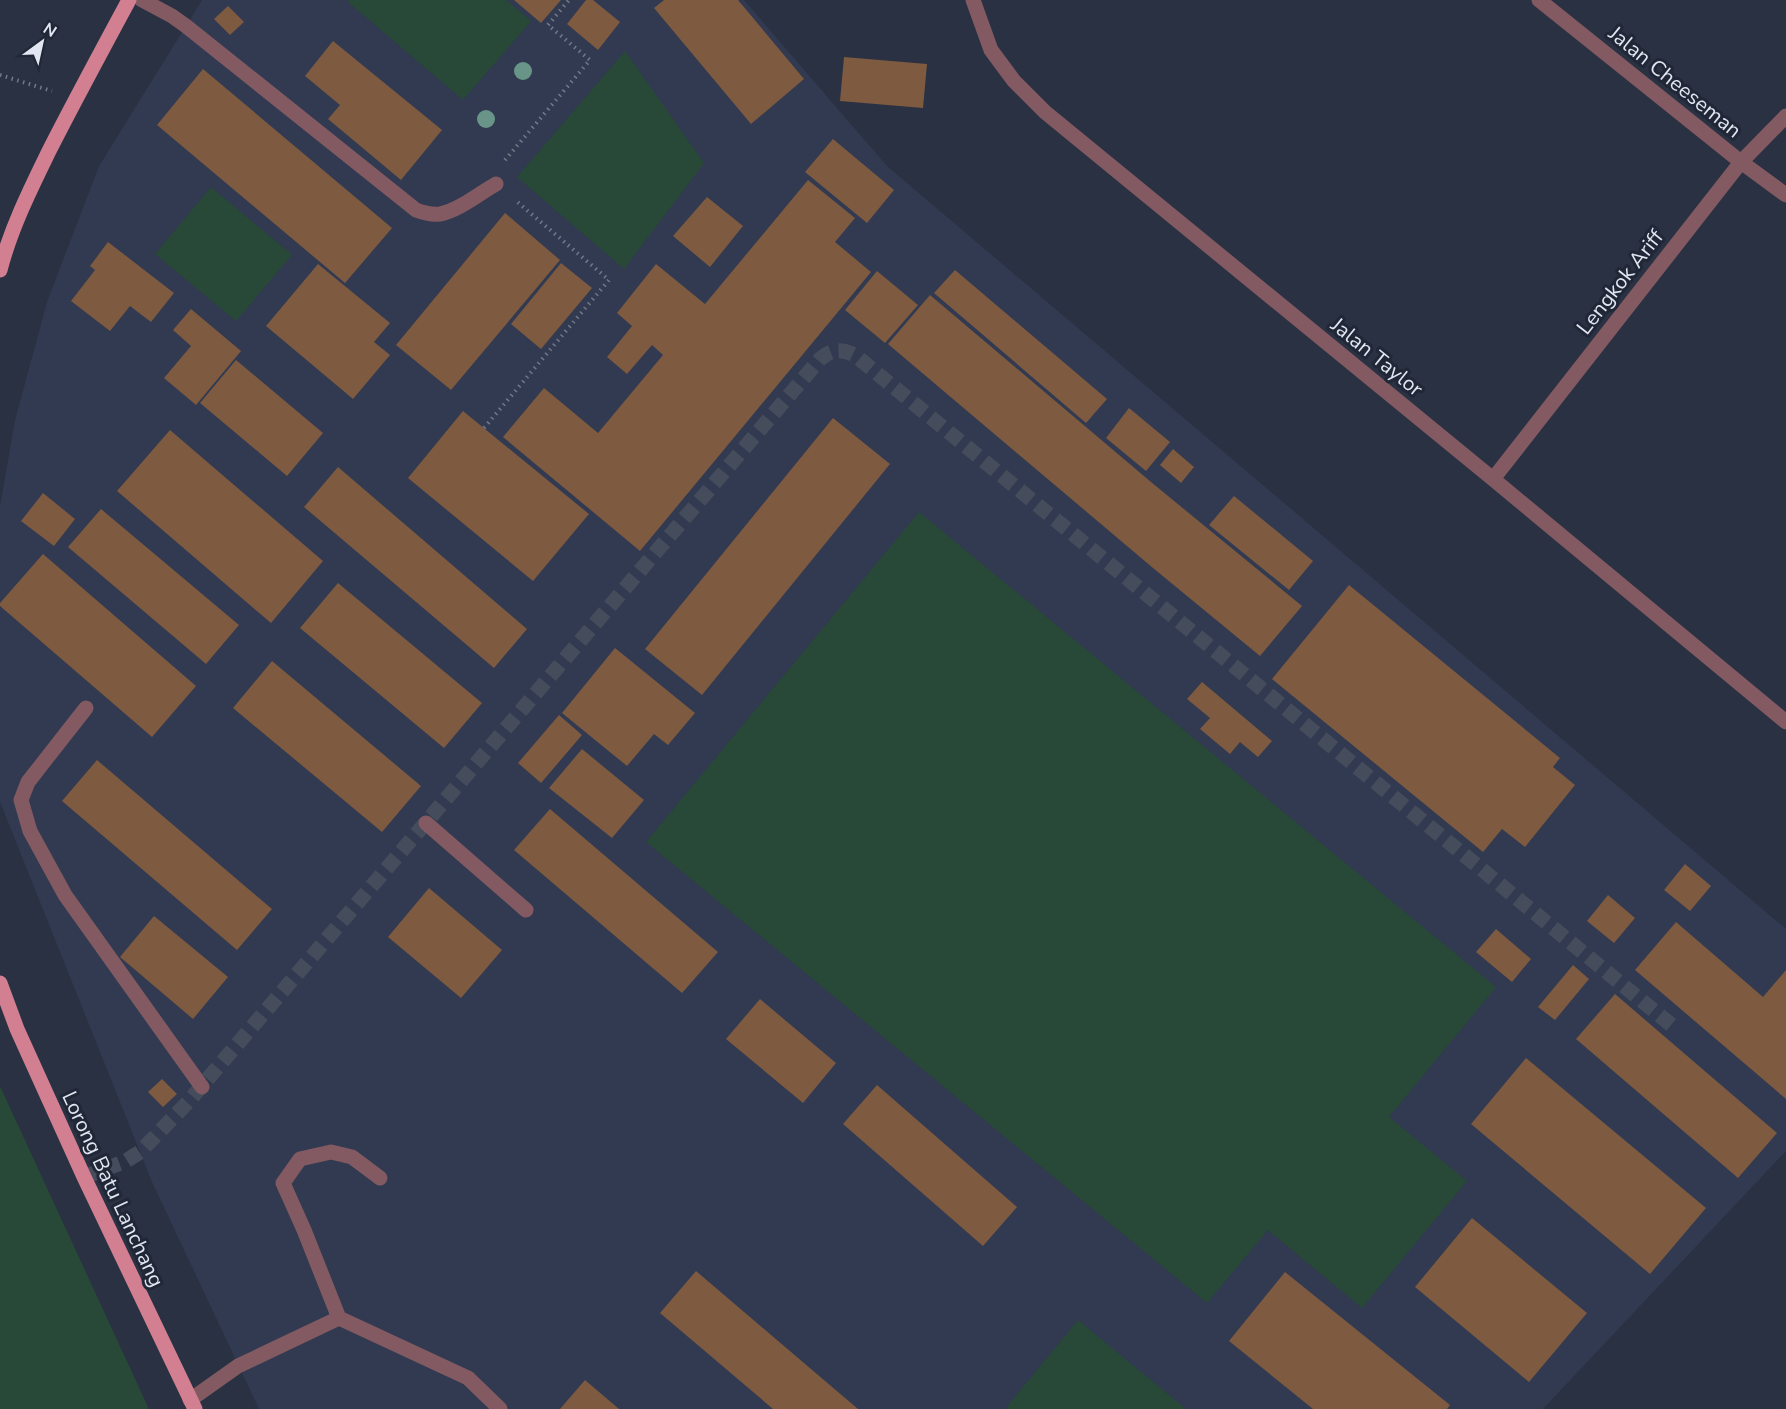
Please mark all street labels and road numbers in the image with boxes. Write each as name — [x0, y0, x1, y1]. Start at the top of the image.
street label: Jalan Cheeseman — [1602, 19, 1747, 144]
street label: Lengkok Ariff — [1570, 223, 1670, 340]
street label: Jalan Taylor — [1324, 311, 1429, 403]
street label: Lorong Batu Lanchang — [55, 1087, 171, 1291]

